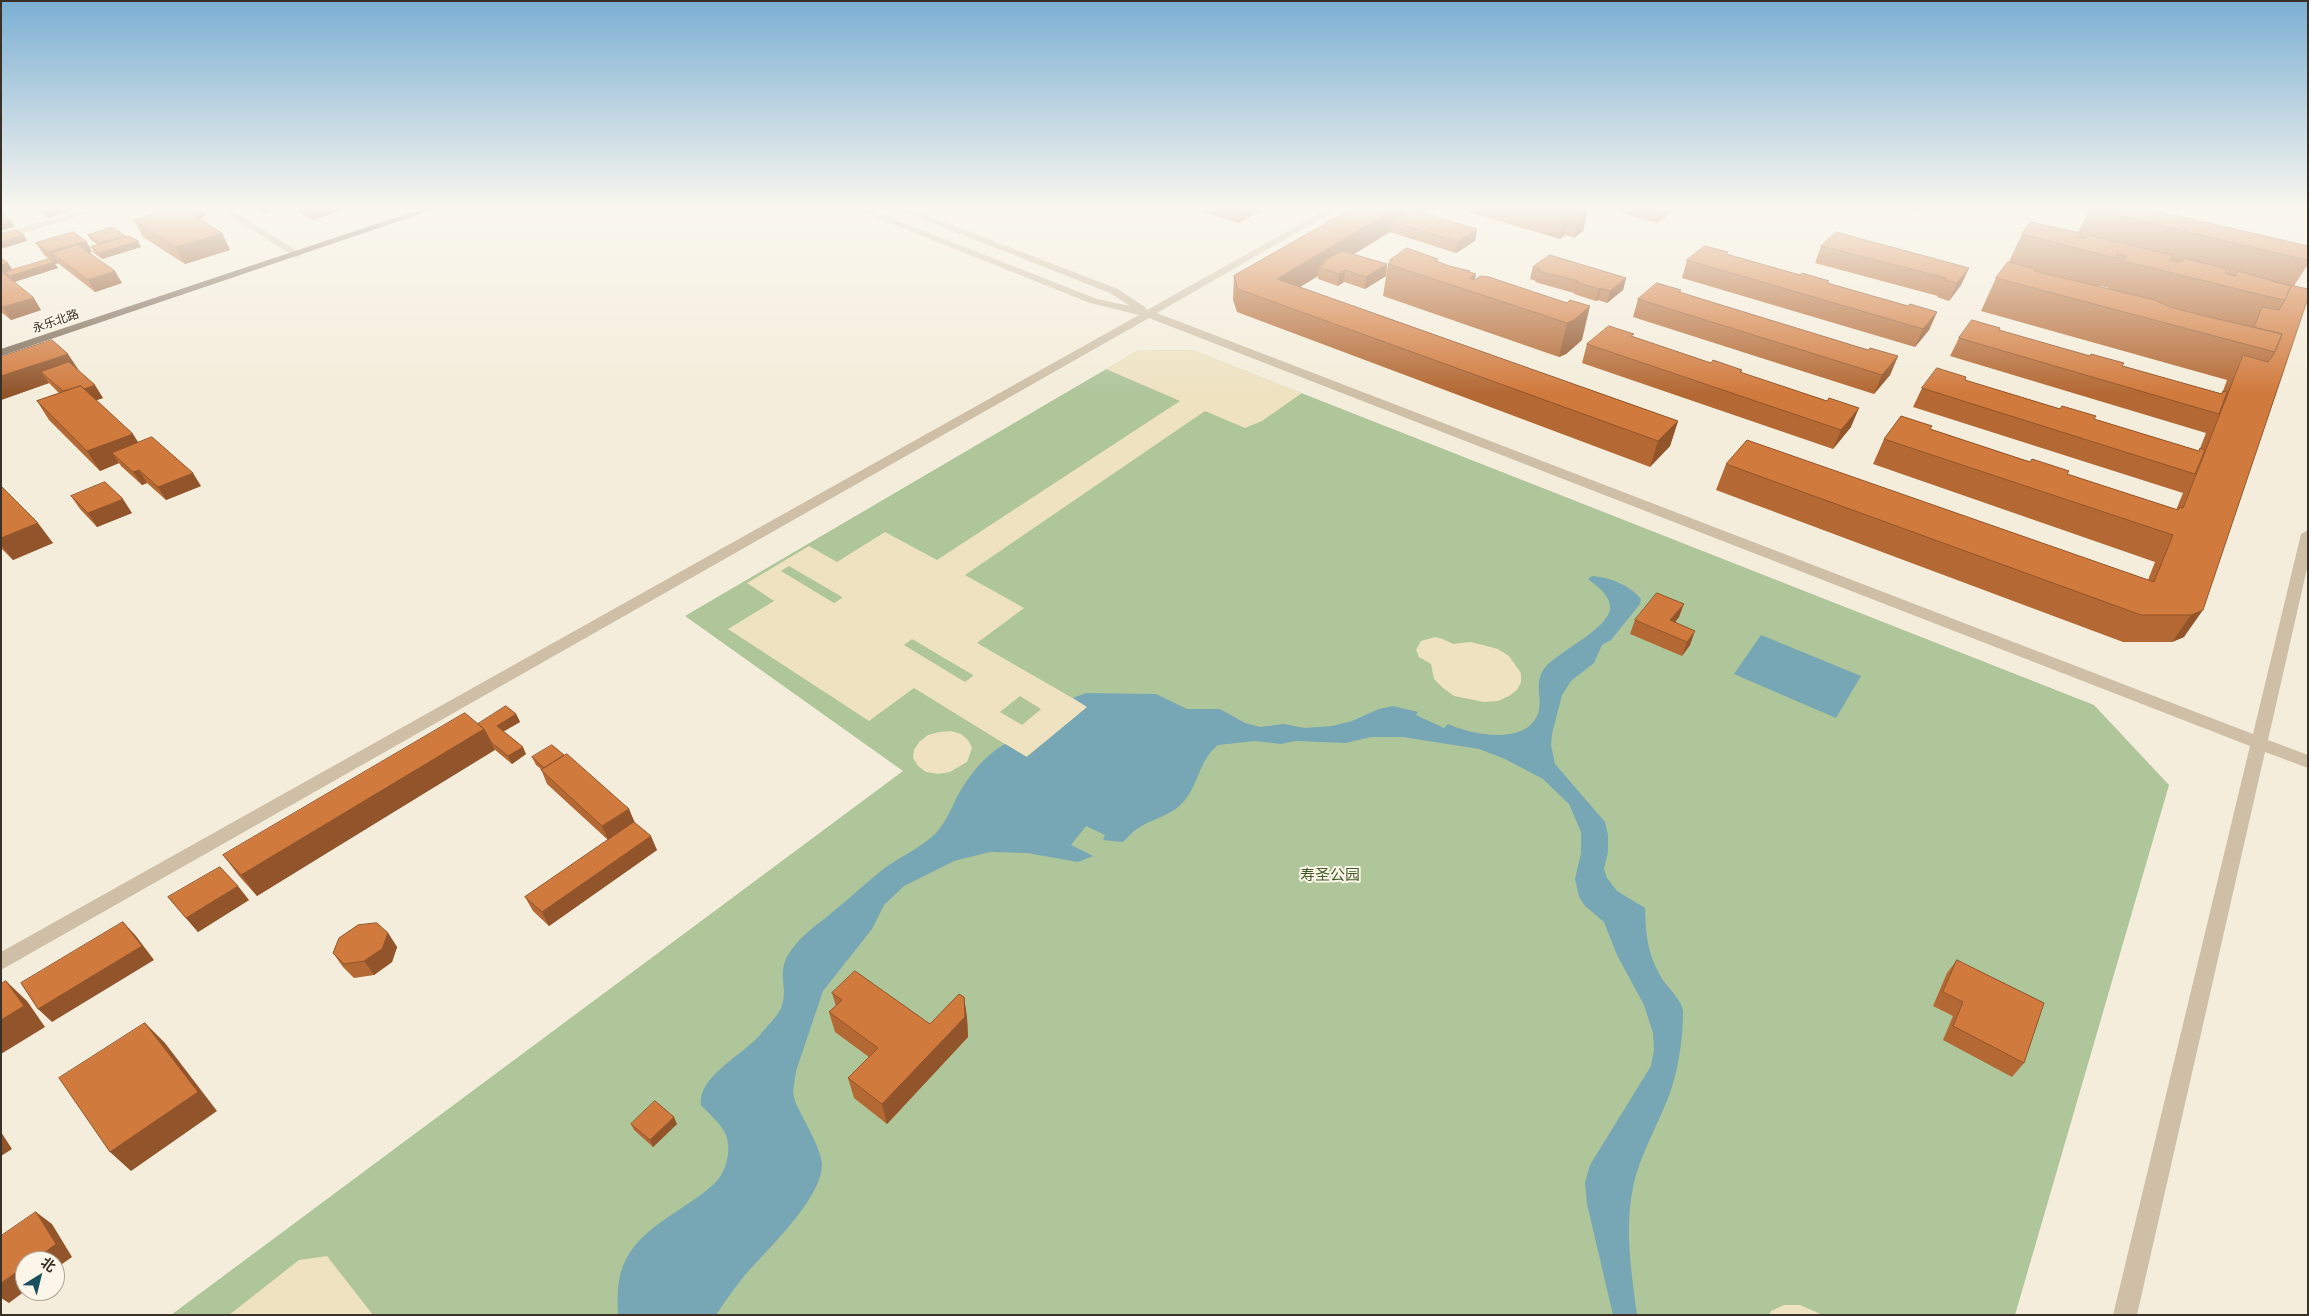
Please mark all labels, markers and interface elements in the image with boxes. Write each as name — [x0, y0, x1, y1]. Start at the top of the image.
street label: 永乐北路 — [31, 307, 81, 337]
park label: 寿圣公园 — [1300, 867, 1360, 885]
north arrow — [15, 1251, 65, 1301]
text: 北 — [38, 1254, 59, 1275]

